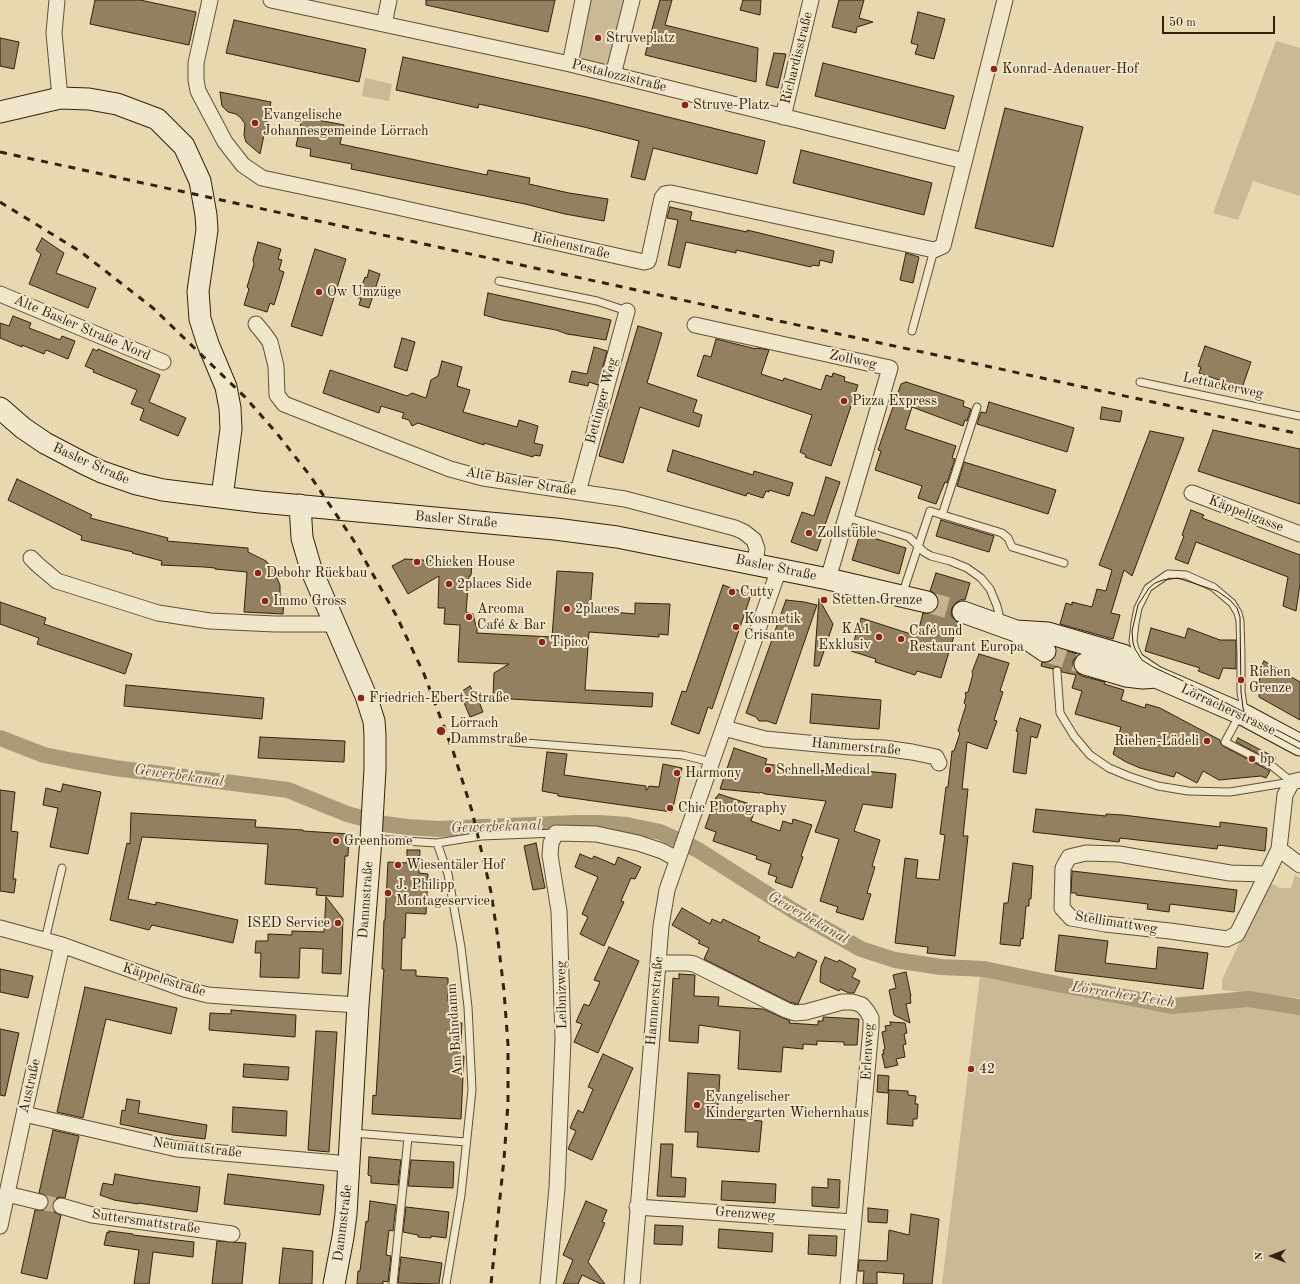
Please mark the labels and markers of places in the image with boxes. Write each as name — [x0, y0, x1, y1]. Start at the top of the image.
place label: Struveplatz — [606, 30, 675, 46]
marker: Struveplatz — [593, 33, 603, 43]
place label: Konrad-Adenauer-Hof — [1002, 61, 1139, 77]
marker: Konrad-Adenauer-Hof — [989, 64, 999, 74]
place label: Struve-Platz — [693, 97, 769, 113]
marker: Struve-Platz — [680, 100, 690, 110]
place label: Evangelische Johannesgemeinde Lörrach — [263, 107, 429, 140]
marker: Evangelische Johannesgemeinde Lörrach — [250, 118, 260, 128]
place label: Ow Umzüge — [327, 284, 401, 300]
marker: Ow Umzüge — [314, 287, 324, 297]
place label: Pizza Express — [852, 393, 937, 409]
marker: Pizza Express — [839, 396, 849, 406]
place label: Zollstüble — [817, 525, 876, 541]
marker: Zollstüble — [804, 528, 814, 538]
place label: Chicken House — [425, 554, 515, 570]
marker: Chicken House — [412, 557, 422, 567]
place label: Debohr Rückbau — [266, 565, 367, 581]
marker: Debohr Rückbau — [253, 568, 263, 578]
place label: 2places Side — [457, 576, 532, 592]
marker: 2places Side — [444, 579, 454, 589]
place label: Cutty — [740, 584, 774, 600]
marker: Cutty — [727, 587, 737, 597]
place label: Stetten Grenze — [832, 592, 922, 608]
place label: Immo Gross — [273, 593, 347, 609]
marker: Stetten Grenze — [819, 595, 829, 605]
marker: Immo Gross — [260, 596, 270, 606]
place label: Arcoma Café & Bar — [477, 601, 546, 634]
place label: 2places — [575, 601, 620, 617]
marker: 2places — [562, 604, 572, 614]
place label: Kosmetik Crisante — [744, 611, 801, 644]
marker: Arcoma Café & Bar — [464, 612, 474, 622]
place label: KA1 Exklusiv — [818, 621, 871, 654]
marker: Kosmetik Crisante — [731, 622, 741, 632]
place label: Café und Restaurant Europa — [909, 623, 1024, 656]
marker: KA1 Exklusiv — [874, 632, 884, 642]
place label: Tipico — [550, 634, 588, 650]
marker: Café und Restaurant Europa — [896, 634, 906, 644]
marker: Tipico — [537, 637, 547, 647]
place label: Riehen Grenze — [1249, 664, 1291, 696]
marker: Riehen Grenze — [1236, 675, 1246, 685]
place label: Friedrich-Ebert-Straße — [369, 690, 509, 706]
marker: Friedrich-Ebert-Straße — [356, 693, 366, 703]
place label: Lörrach Dammstraße — [450, 715, 528, 748]
marker: Lörrach Dammstraße — [435, 725, 447, 737]
place label: Riehen-Lädeli — [1114, 733, 1199, 749]
marker: Riehen-Lädeli — [1202, 736, 1212, 746]
place label: bp — [1260, 751, 1274, 767]
marker: bp — [1247, 754, 1257, 764]
place label: Schnell Medical — [776, 762, 870, 778]
place label: Harmony — [685, 765, 742, 781]
marker: Schnell Medical — [763, 765, 773, 775]
marker: Harmony — [672, 768, 682, 778]
place label: Chic Photography — [678, 800, 787, 816]
marker: Chic Photography — [665, 803, 675, 813]
place label: Greenhome — [344, 833, 412, 849]
marker: Greenhome — [331, 836, 341, 846]
place label: Wiesentäler Hof — [406, 857, 505, 873]
marker: Wiesentäler Hof — [393, 860, 403, 870]
place label: J. Philipp Montageservice — [396, 877, 490, 910]
marker: J. Philipp Montageservice — [383, 888, 393, 898]
place label: ISED Service — [247, 915, 330, 931]
marker: ISED Service — [333, 918, 343, 928]
place label: 42 — [979, 1061, 995, 1077]
marker: 42 — [966, 1064, 976, 1074]
place label: Evangelischer Kindergarten Wichernhaus — [705, 1089, 869, 1122]
marker: Evangelischer Kindergarten Wichernhaus — [692, 1100, 702, 1110]

